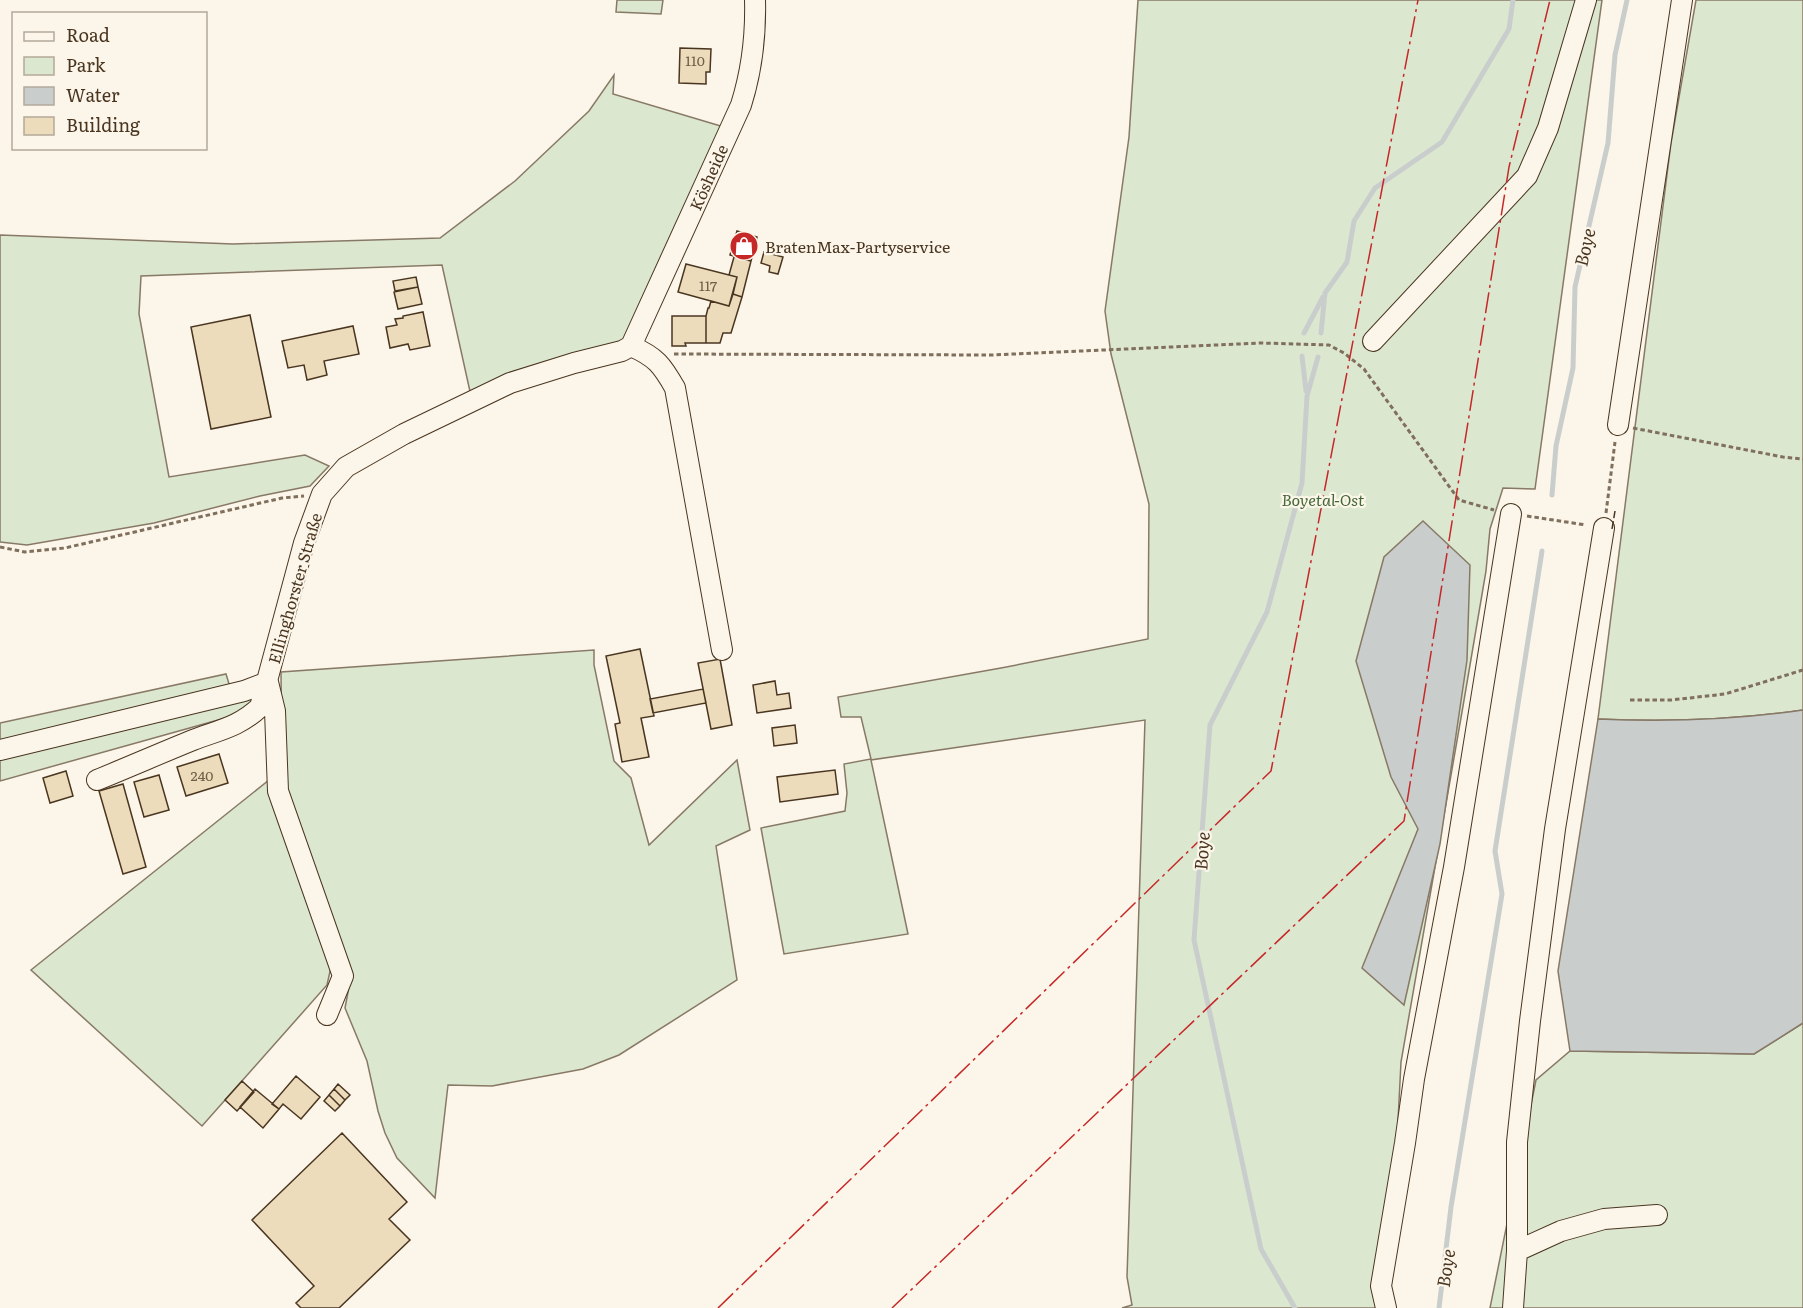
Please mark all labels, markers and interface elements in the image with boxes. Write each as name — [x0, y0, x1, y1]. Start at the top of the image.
legend — [12, 12, 207, 150]
text: Road — [66, 21, 110, 48]
house number: 110 — [685, 50, 705, 70]
text: Park — [66, 51, 107, 78]
text: Water — [66, 81, 120, 108]
text: Building — [66, 111, 141, 138]
street label: Kösheide — [683, 140, 733, 214]
water label: Boye — [1567, 225, 1601, 269]
shop icon: BratenMax-Partyservice — [728, 230, 760, 262]
place label: BratenMax-Partyservice — [765, 234, 950, 258]
house number: 117 — [699, 275, 717, 295]
park label: Boyetal-Ost — [1282, 487, 1365, 511]
street label: Ellinghorster Straße — [261, 510, 327, 666]
house number: 240 — [191, 765, 213, 785]
water label: Boye — [1186, 831, 1216, 871]
water label: Boye — [1429, 1247, 1461, 1289]

